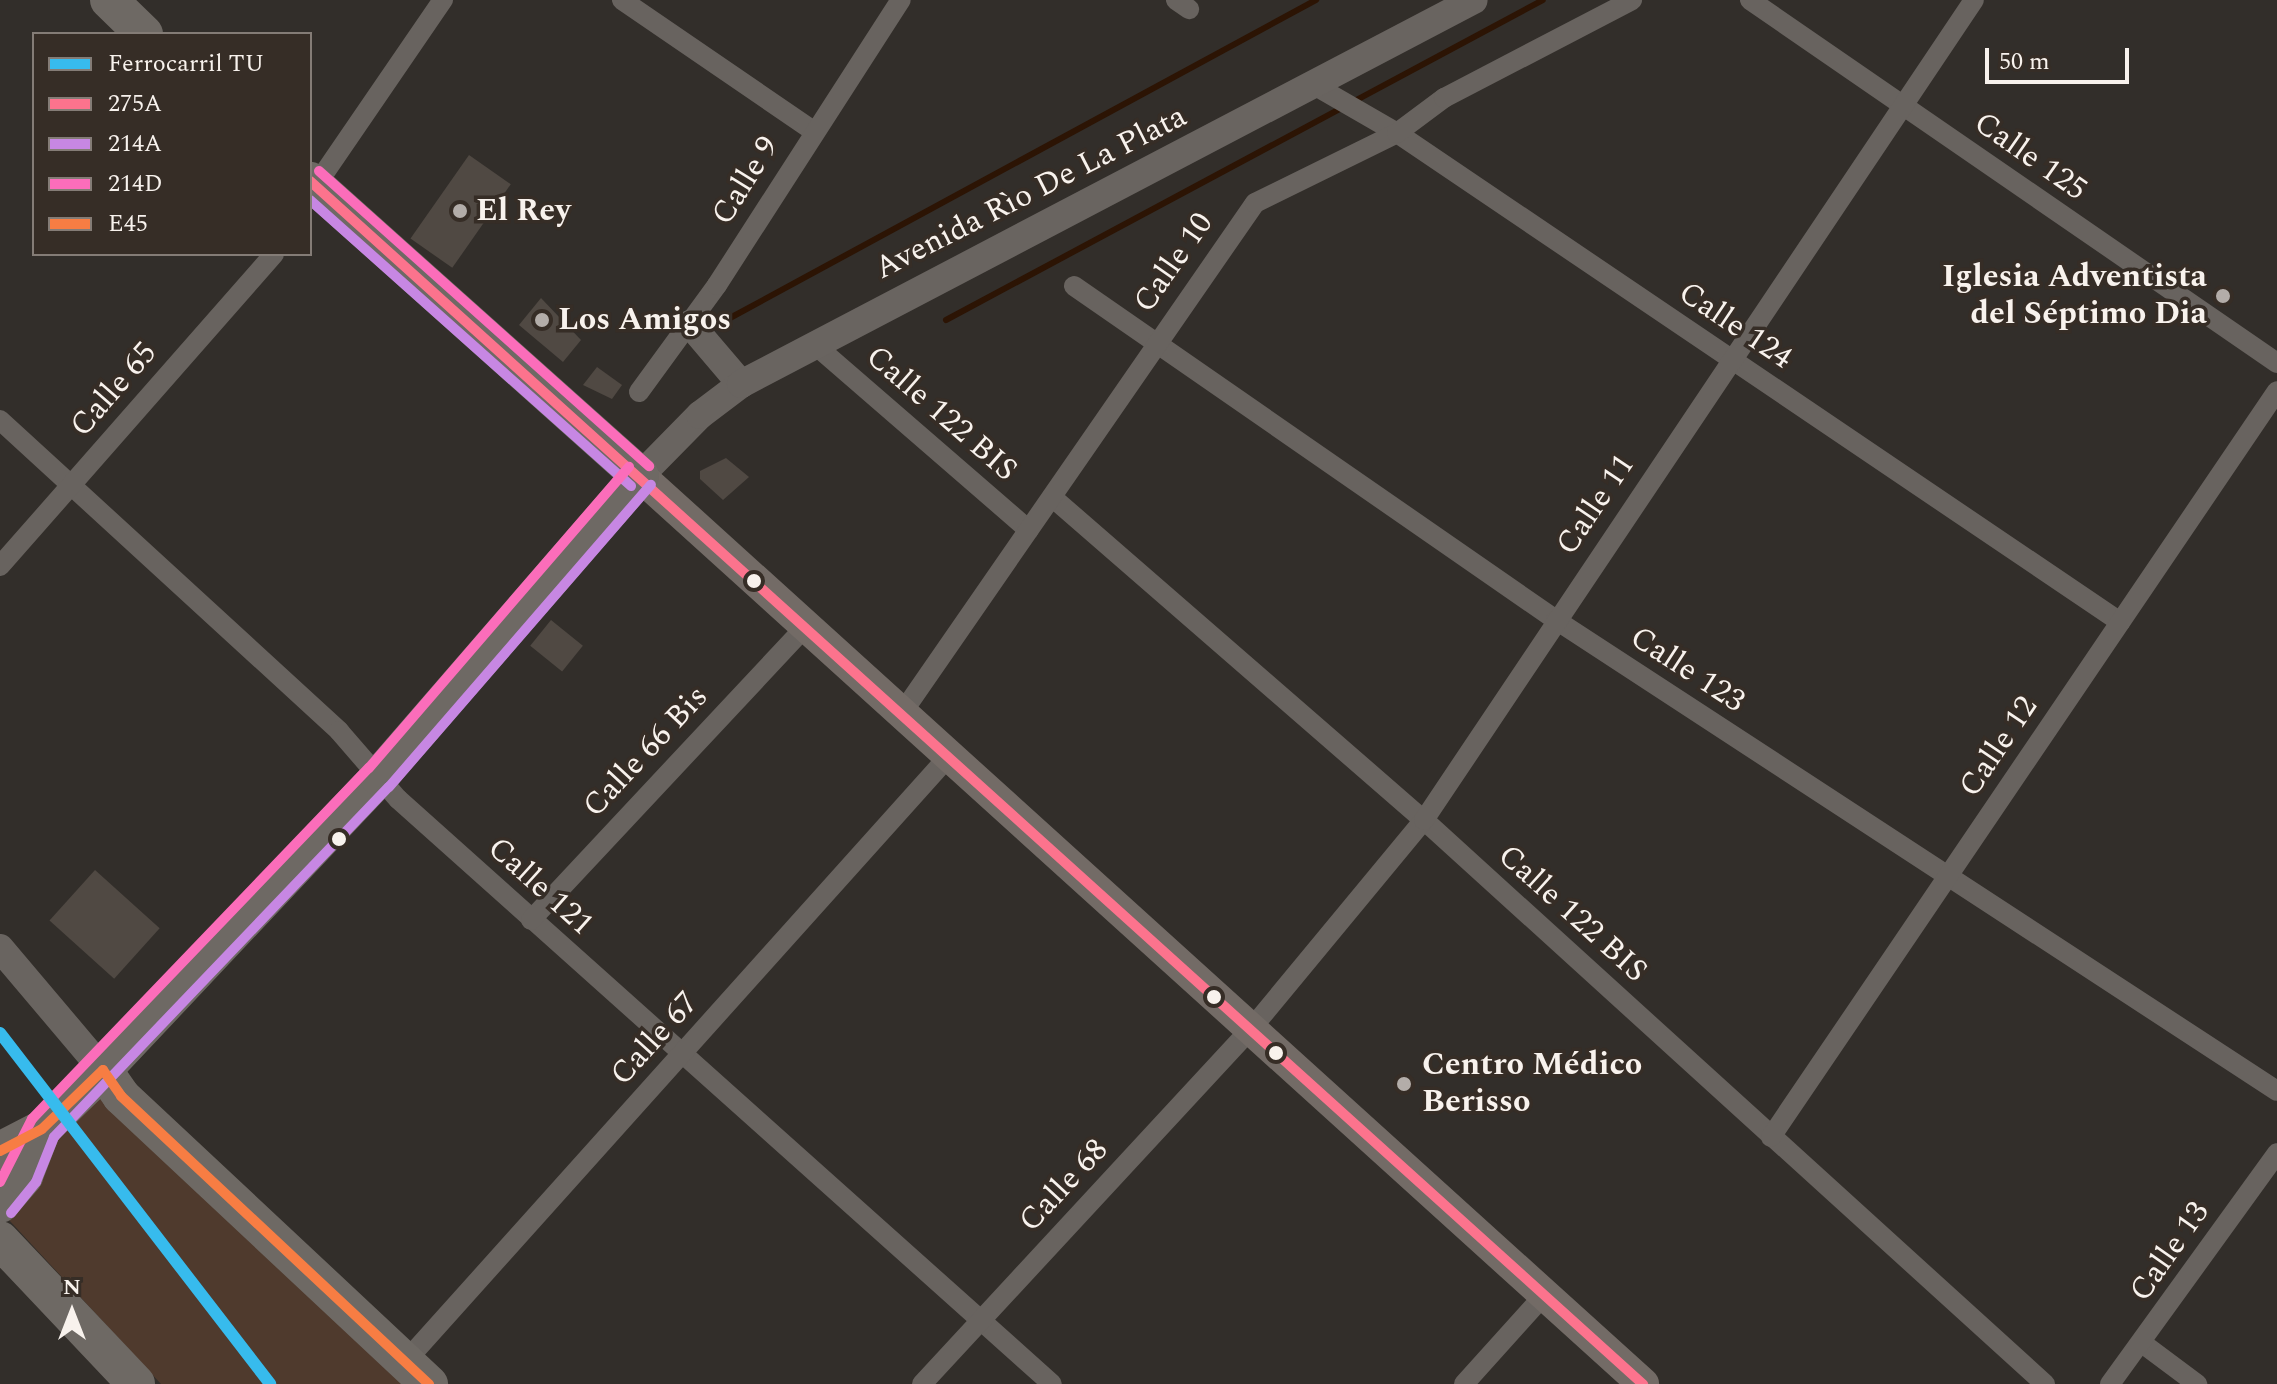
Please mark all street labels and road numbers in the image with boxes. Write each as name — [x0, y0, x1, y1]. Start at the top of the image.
street label: Avenida Rìo De La Plata — [869, 98, 1193, 288]
street label: Calle 125 — [1966, 104, 2094, 210]
street label: Calle 9 — [704, 130, 788, 232]
street label: Calle 10 — [1126, 206, 1222, 320]
street label: Calle 124 — [1671, 274, 1799, 378]
street label: Calle 65 — [62, 335, 166, 445]
street label: Calle 122 BIS — [858, 338, 1024, 490]
street label: Calle 11 — [1548, 447, 1644, 563]
street label: Calle 123 — [1622, 619, 1752, 721]
street label: Calle 66 Bis — [575, 678, 717, 826]
street label: Calle 12 — [1951, 689, 2047, 805]
street label: Calle 121 — [479, 830, 601, 944]
street label: Calle 122 BIS — [1489, 837, 1655, 991]
street label: Calle 67 — [603, 984, 707, 1094]
street label: Calle 68 — [1011, 1132, 1117, 1240]
street label: Calle 13 — [2122, 1195, 2218, 1309]

